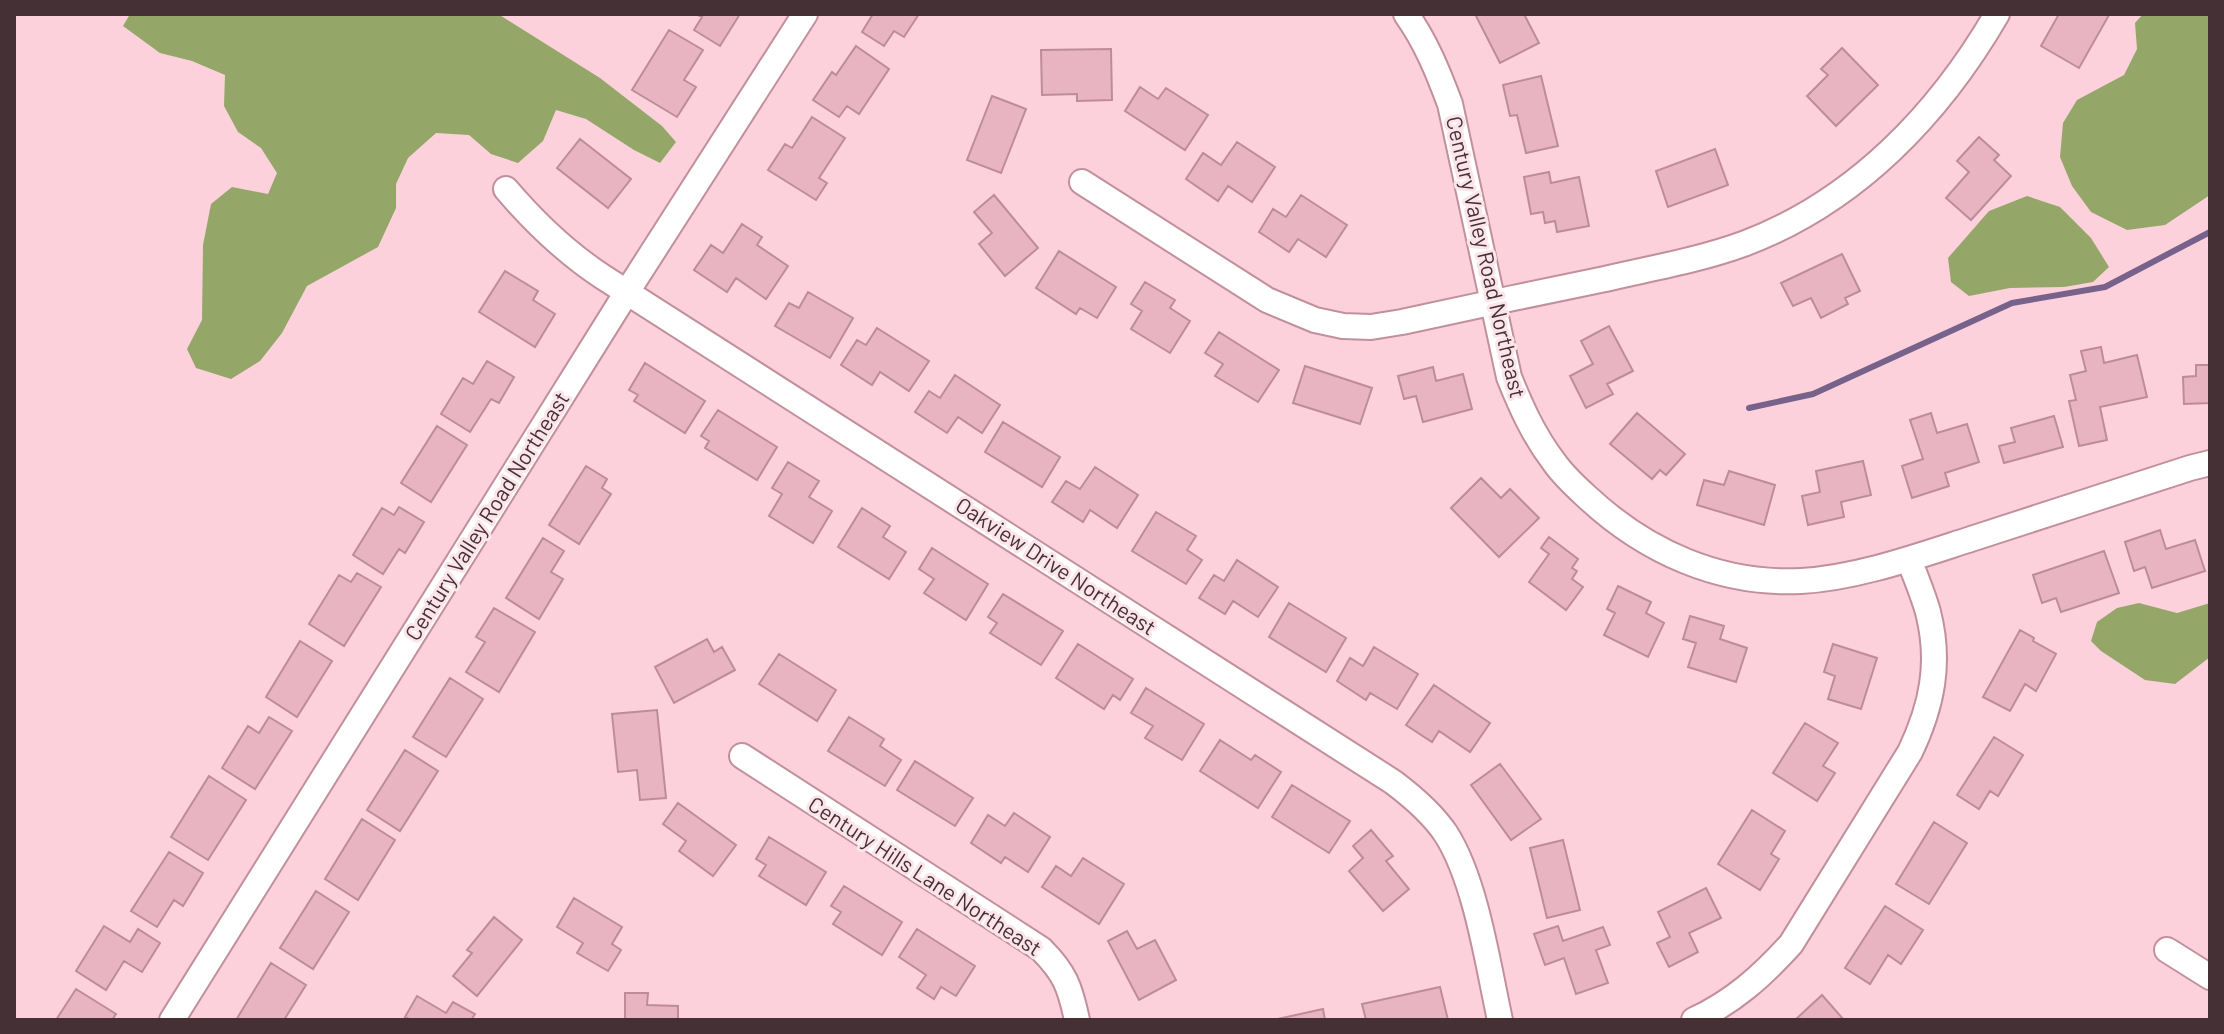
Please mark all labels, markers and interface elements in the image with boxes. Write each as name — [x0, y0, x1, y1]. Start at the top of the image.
street label: Century Valley Road Northeast — [1442, 113, 1532, 400]
street label: Century Valley Road Northeast — [399, 386, 574, 645]
street label: Oakview Drive Northeast — [952, 491, 1161, 640]
street label: Century Hills Lane Northeast — [804, 790, 1047, 960]

